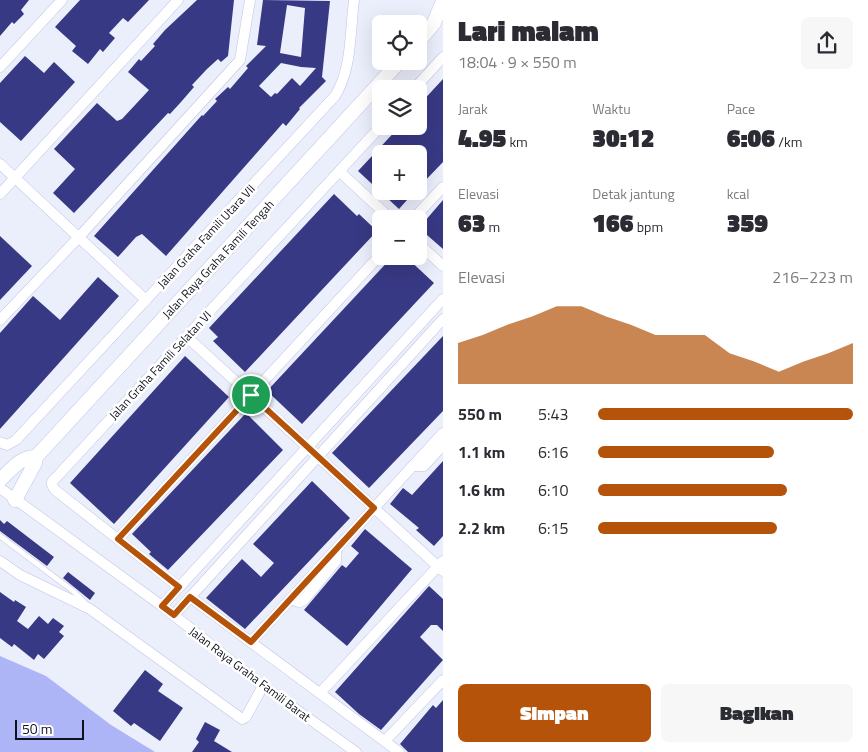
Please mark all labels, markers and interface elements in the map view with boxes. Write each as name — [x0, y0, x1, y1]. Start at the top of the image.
text: Lari malam — [458, 9, 599, 52]
map controls — [372, 15, 427, 265]
button: locate — [372, 15, 427, 70]
button: share — [801, 17, 853, 69]
text: 18:04 · 9 × 550 m — [458, 50, 577, 74]
button: layers — [372, 80, 427, 135]
text: Jarak — [458, 98, 488, 119]
text: Waktu — [592, 98, 631, 119]
text: Pace — [727, 98, 755, 119]
text: 4.95 — [458, 119, 506, 157]
text: 30:12 — [592, 119, 655, 157]
text: 6:06 — [727, 119, 775, 157]
text: km — [506, 131, 528, 152]
text: /km — [775, 131, 802, 152]
button: + — [372, 145, 427, 200]
street label: Jalan Graha Famili Utara VII — [153, 180, 259, 292]
text: Elevasi — [458, 183, 499, 204]
text: Detak jantung — [592, 183, 675, 204]
text: kcal — [727, 183, 750, 204]
street label: Jalan Raya Graha Famili Tengah — [158, 195, 278, 323]
text: 63 — [458, 204, 486, 242]
text: 166 — [592, 204, 634, 242]
text: 359 — [727, 204, 768, 242]
button: − — [372, 210, 427, 265]
text: m — [486, 216, 500, 237]
text: bpm — [634, 216, 663, 237]
text: Elevasi — [458, 265, 505, 289]
text: 216–223 m — [772, 265, 853, 289]
street label: Jalan Graha Famili Selatan VI — [104, 306, 216, 424]
pin — [230, 374, 272, 416]
icon: arrive — [237, 381, 265, 409]
text: 550 m — [458, 402, 502, 426]
text: 5:43 — [538, 402, 568, 426]
text: 1.1 km — [458, 440, 505, 464]
text: 6:16 — [538, 440, 568, 464]
text: 1.6 km — [458, 478, 505, 502]
text: 6:10 — [538, 478, 568, 502]
text: 2.2 km — [458, 516, 505, 540]
text: 6:15 — [538, 516, 568, 540]
street label: Jalan Raya Graha Famili Barat — [185, 622, 315, 727]
button: Simpan — [458, 684, 651, 742]
button: Bagikan — [661, 684, 853, 742]
scale bar — [15, 717, 84, 740]
text: 50 m — [22, 718, 52, 739]

